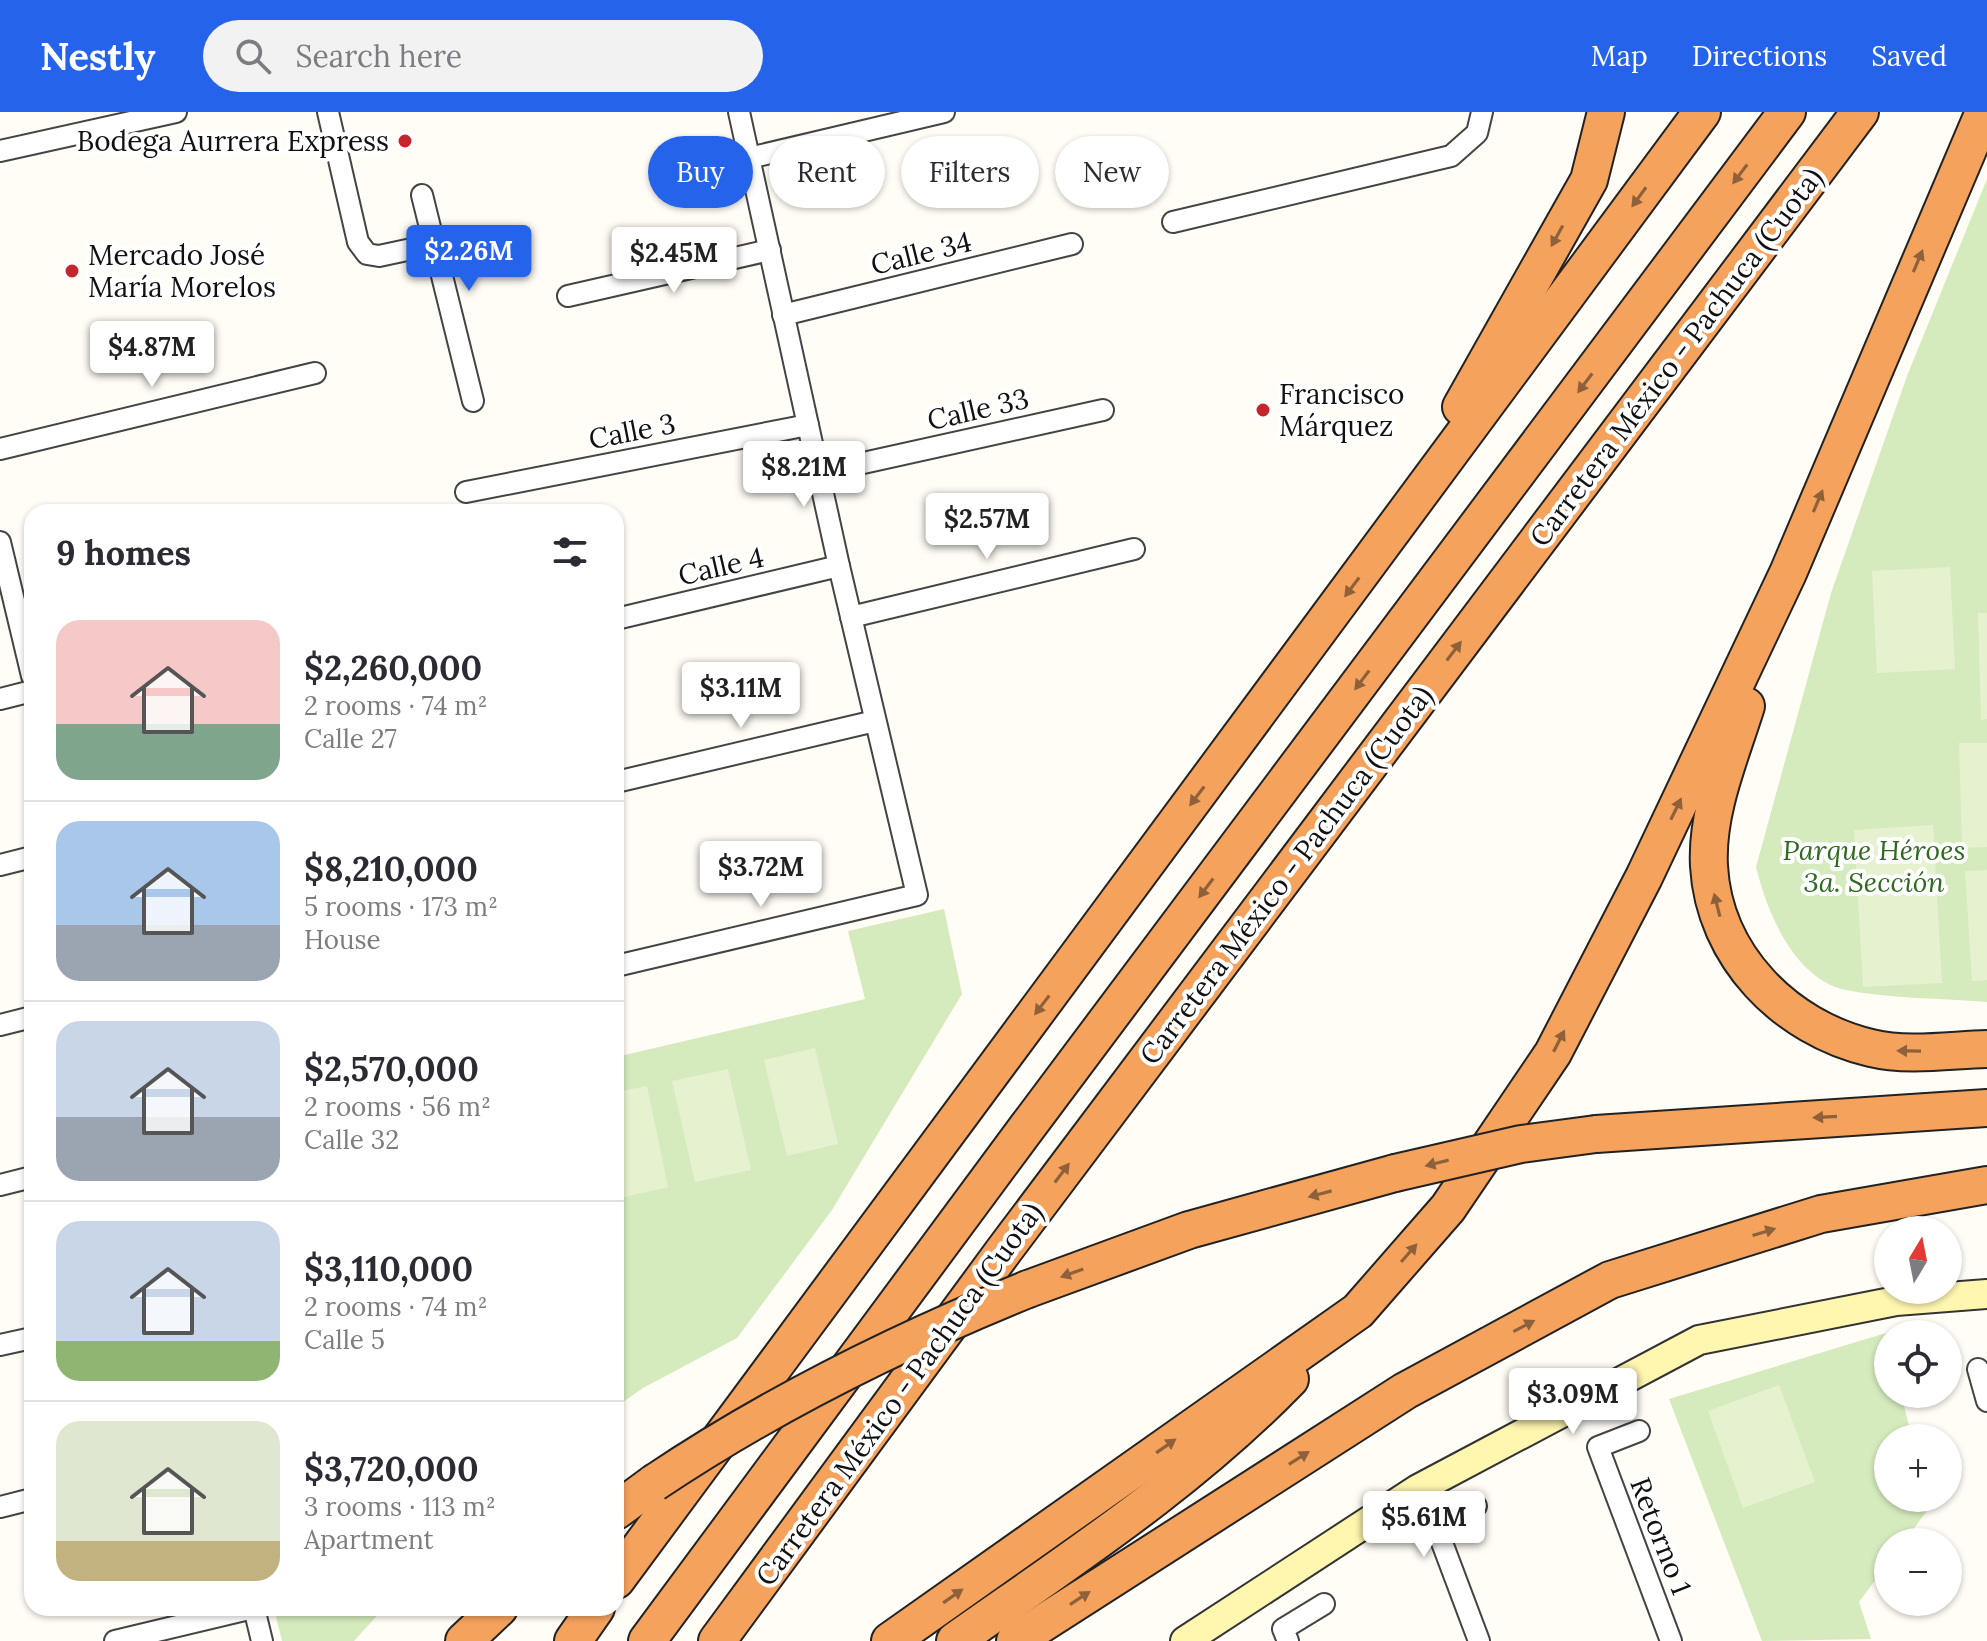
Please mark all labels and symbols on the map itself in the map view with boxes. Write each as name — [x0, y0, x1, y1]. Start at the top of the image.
place label: Bodega Aurrera Express — [77, 123, 389, 159]
marker: Bodega Aurrera Express — [396, 132, 414, 150]
street label: Carretera México - Pachuca (Cuota) — [1522, 160, 1830, 554]
one-way arrow — [1733, 164, 1749, 185]
one-way arrow — [1632, 187, 1647, 208]
street label: Calle 34 — [867, 223, 975, 283]
one-way arrow — [1550, 224, 1564, 247]
pin: $2.26M — [404, 225, 534, 293]
pin: $2.45M — [609, 227, 739, 295]
place label: Mercado José María Morelos — [88, 237, 276, 305]
one-way arrow — [1912, 249, 1925, 273]
marker: Mercado José María Morelos — [63, 262, 81, 280]
pin: $4.87M — [87, 321, 217, 389]
one-way arrow — [1577, 372, 1593, 393]
place label: Francisco Márquez — [1279, 376, 1404, 444]
street label: Calle 33 — [924, 380, 1032, 438]
marker: Francisco Márquez — [1254, 401, 1272, 419]
street label: Calle 3 — [586, 405, 678, 457]
pin: $8.21M — [739, 441, 869, 509]
one-way arrow — [1811, 489, 1824, 513]
pin: $2.57M — [922, 493, 1052, 561]
street label: Calle 4 — [675, 539, 767, 593]
one-way arrow — [1345, 577, 1361, 598]
one-way arrow — [1446, 641, 1462, 661]
pin: $3.11M — [676, 662, 806, 730]
one-way arrow — [1354, 670, 1370, 691]
street label: Carretera México - Pachuca (Cuota) — [1132, 678, 1440, 1072]
one-way arrow — [1190, 786, 1206, 806]
one-way arrow — [1669, 798, 1683, 821]
park label: Parque Héroes 3a. Sección — [1783, 832, 1965, 900]
pin: $3.72M — [696, 841, 826, 909]
one-way arrow — [1198, 878, 1214, 899]
one-way arrow — [1710, 892, 1722, 917]
one-way arrow — [1035, 994, 1050, 1015]
one-way arrow — [1553, 1030, 1566, 1053]
one-way arrow — [1896, 1045, 1921, 1057]
one-way arrow — [1812, 1111, 1837, 1124]
one-way arrow — [1424, 1157, 1449, 1169]
one-way arrow — [1054, 1162, 1070, 1183]
one-way arrow — [1307, 1188, 1331, 1201]
street label: Carretera México - Pachuca (Cuota) — [748, 1195, 1050, 1593]
north arrow — [1874, 1216, 1962, 1304]
one-way arrow — [1753, 1225, 1777, 1238]
one-way arrow — [1400, 1243, 1417, 1263]
one-way arrow — [1060, 1267, 1084, 1280]
one-way arrow — [1512, 1320, 1535, 1333]
pin: $3.09M — [1508, 1368, 1638, 1436]
one-way arrow — [1156, 1439, 1177, 1454]
one-way arrow — [1289, 1450, 1310, 1465]
street label: Retorno 1 — [1622, 1472, 1700, 1600]
pin: $5.61M — [1359, 1491, 1489, 1559]
one-way arrow — [943, 1589, 964, 1604]
one-way arrow — [1070, 1591, 1091, 1606]

